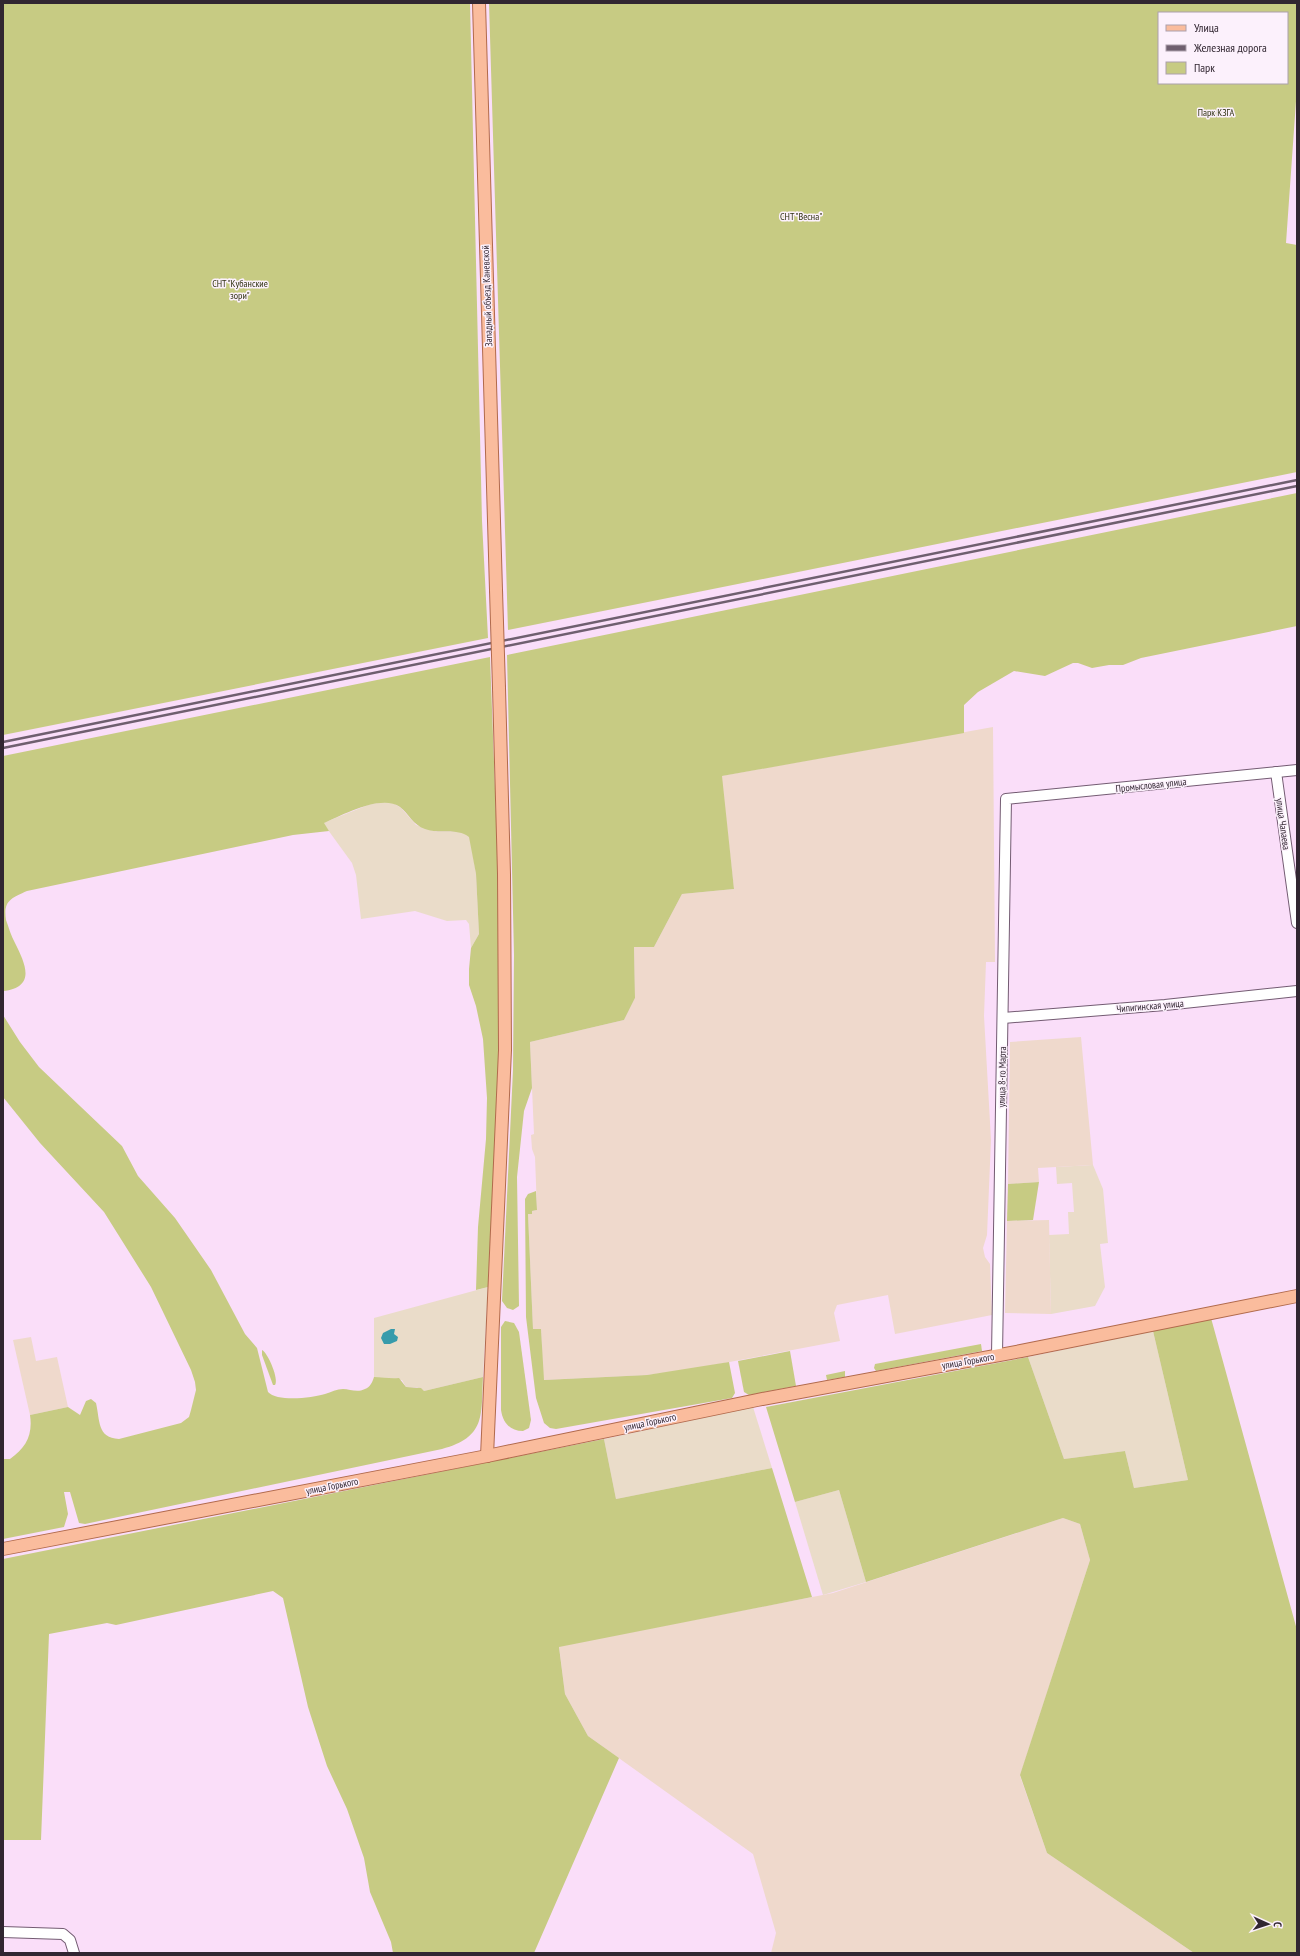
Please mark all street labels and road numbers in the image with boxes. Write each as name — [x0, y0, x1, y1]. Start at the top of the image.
street label: Западный объезд Каневской — [479, 245, 495, 347]
street label: Промысловая улица — [1115, 775, 1187, 795]
street label: улица Чапаева — [1273, 797, 1293, 851]
street label: Чипигинская улица — [1116, 997, 1184, 1015]
street label: улица 8-го Марта — [995, 1046, 1009, 1108]
street label: улица Горького — [941, 1350, 995, 1372]
street label: улица Горького — [623, 1410, 677, 1434]
street label: улица Горького — [305, 1475, 359, 1497]

